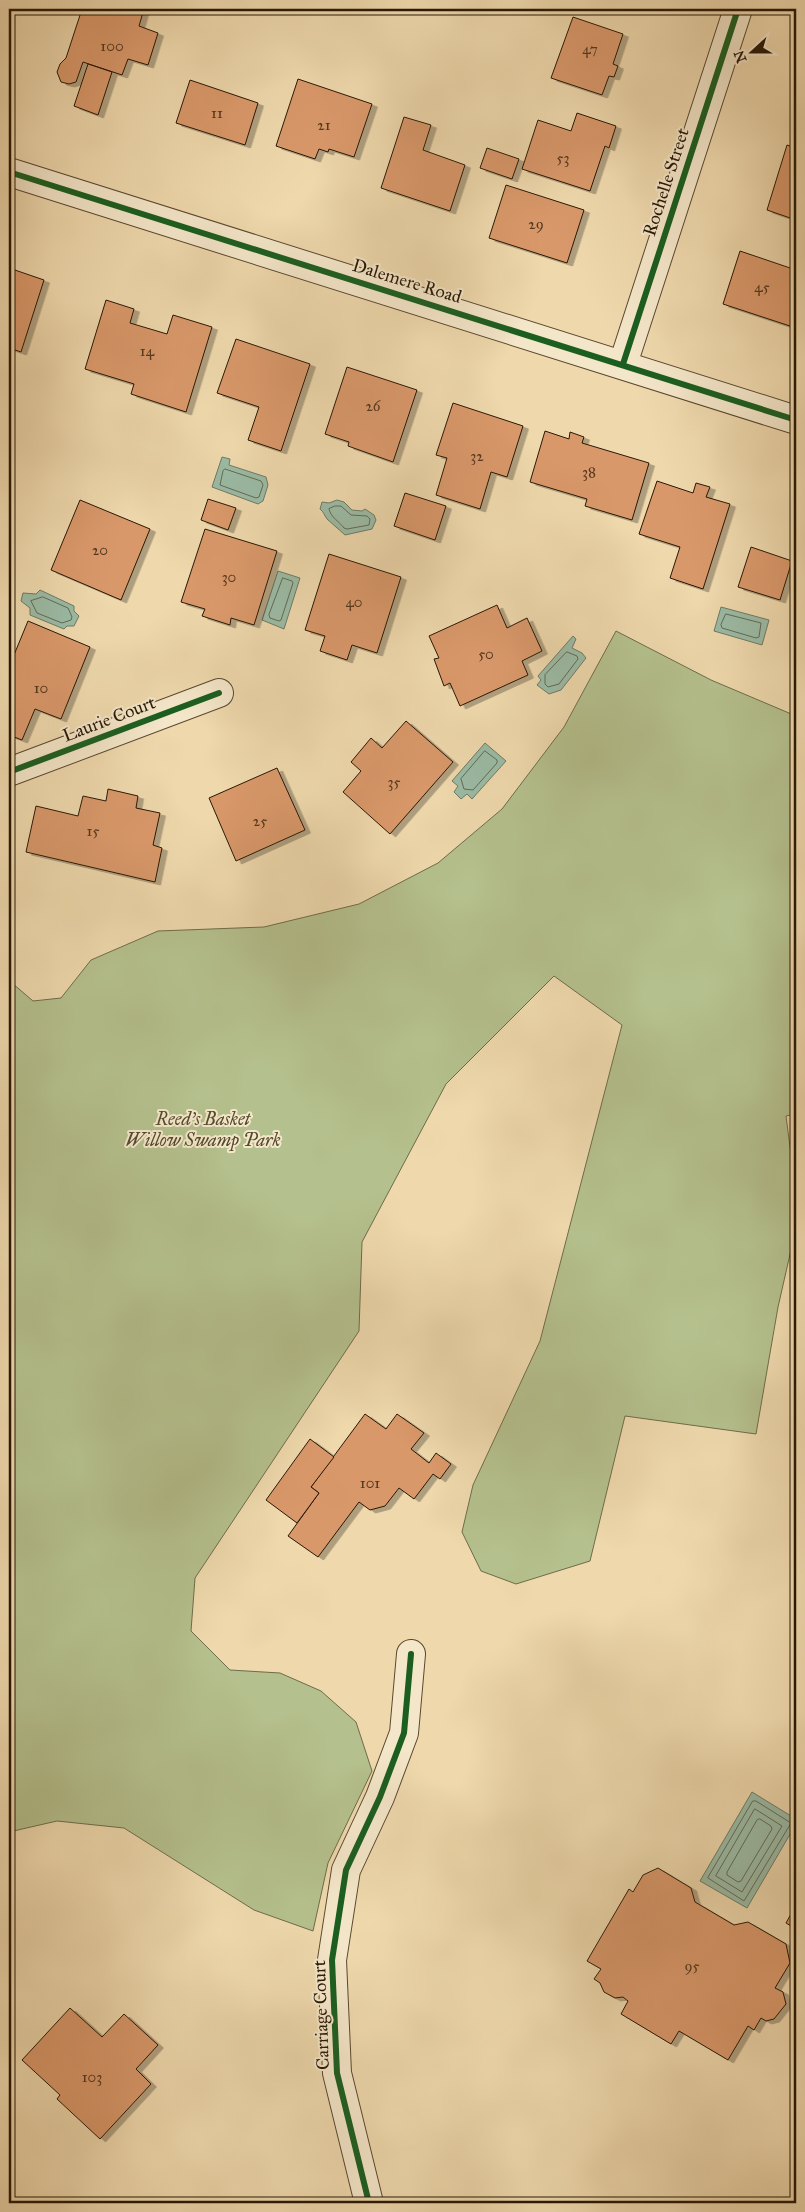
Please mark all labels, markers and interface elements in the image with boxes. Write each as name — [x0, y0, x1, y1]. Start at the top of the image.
north arrow — [728, 28, 778, 78]
house number: 100 — [100, 37, 124, 55]
house number: 47 — [582, 40, 598, 58]
text: N — [730, 48, 750, 65]
house number: 11 — [211, 104, 223, 122]
house number: 21 — [317, 116, 331, 134]
street label: Rochelle Street — [638, 124, 694, 239]
house number: 53 — [557, 149, 569, 167]
house number: 29 — [528, 215, 544, 233]
street label: Dalemere Road — [350, 254, 464, 308]
house number: 45 — [754, 278, 770, 296]
house number: 14 — [140, 342, 155, 360]
house number: 26 — [365, 397, 382, 415]
house number: 32 — [470, 447, 484, 465]
house number: 38 — [582, 463, 596, 481]
house number: 20 — [92, 541, 108, 559]
house number: 30 — [222, 568, 236, 586]
house number: 40 — [345, 593, 363, 611]
house number: 50 — [478, 645, 494, 663]
house number: 10 — [34, 679, 48, 697]
street label: Laurie Court — [59, 691, 159, 747]
house number: 35 — [388, 773, 401, 791]
house number: 25 — [253, 812, 267, 830]
house number: 15 — [87, 822, 99, 840]
park label: Reed's Basket Willow Swamp Park — [125, 1108, 281, 1152]
house number: 101 — [360, 1474, 380, 1492]
house number: 95 — [684, 1957, 700, 1975]
street label: Carriage Court — [308, 1959, 335, 2070]
house number: 103 — [82, 2068, 102, 2086]

